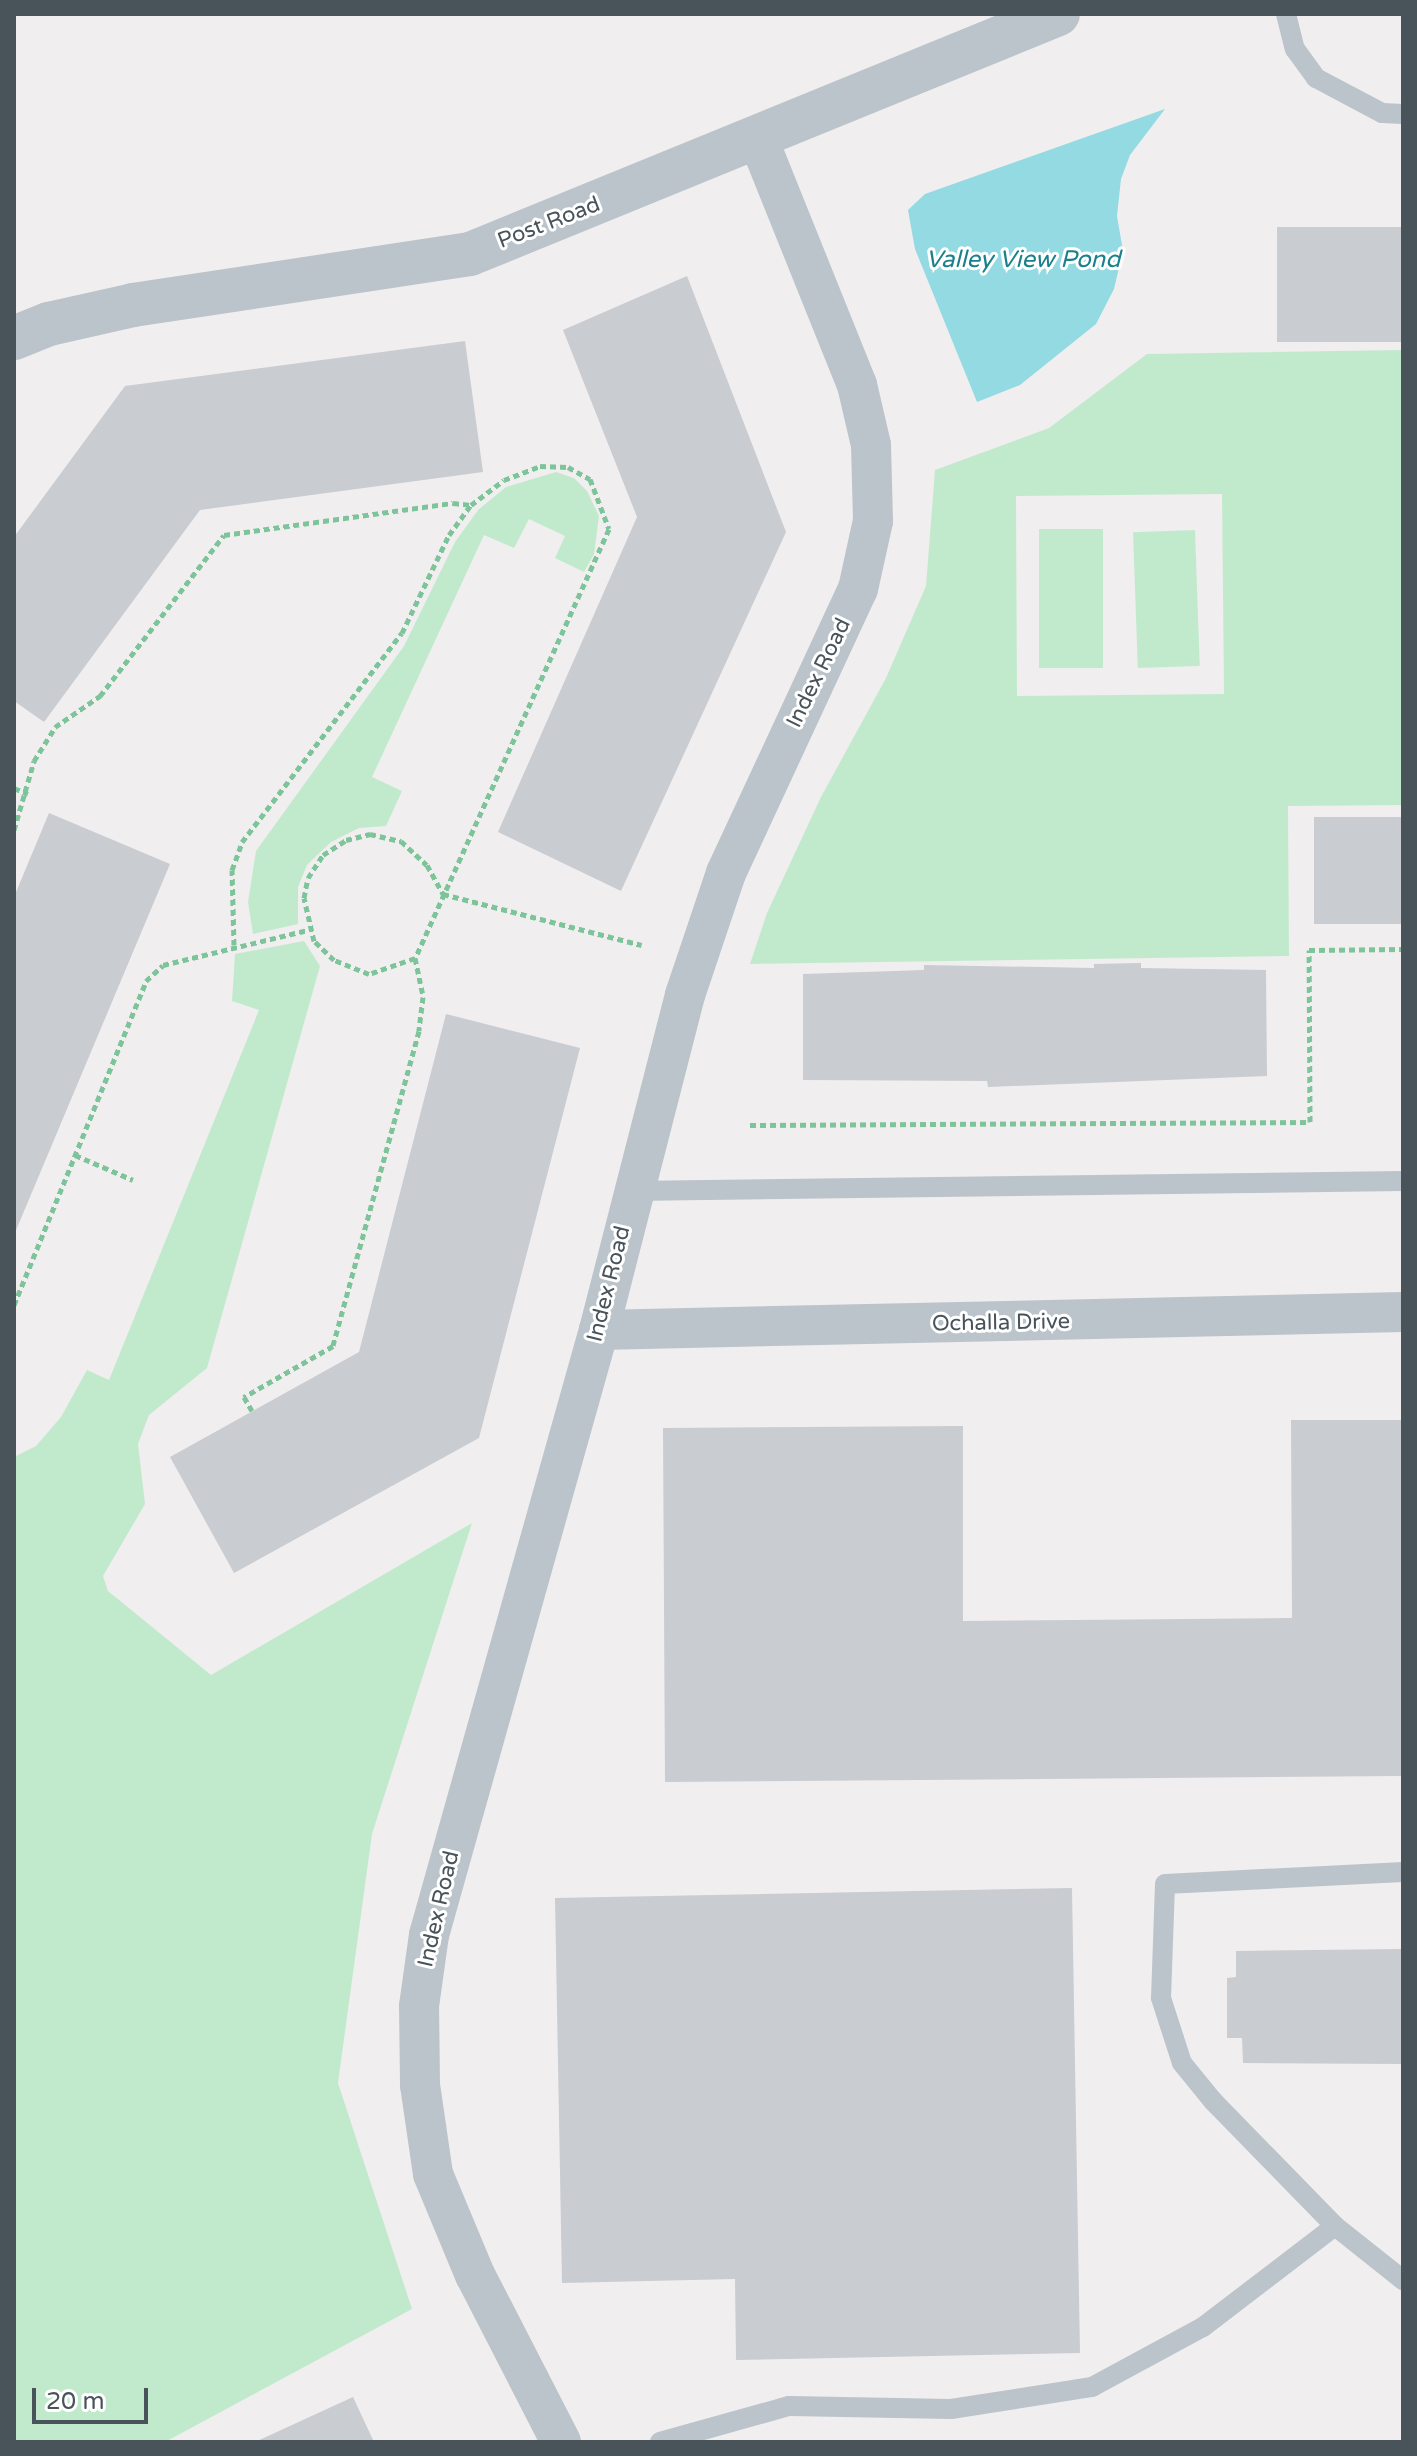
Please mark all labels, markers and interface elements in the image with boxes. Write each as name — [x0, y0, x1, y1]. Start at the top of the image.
street label: Post Road — [494, 191, 604, 255]
water label: Valley View Pond — [926, 246, 1120, 274]
street label: Index Road — [781, 614, 857, 732]
street label: Index Road — [582, 1223, 636, 1345]
street label: Ochalla Drive — [932, 1309, 1070, 1337]
street label: Index Road — [413, 1848, 465, 1970]
scale bar — [36, 2372, 152, 2422]
text: 20 m — [46, 2387, 104, 2416]

